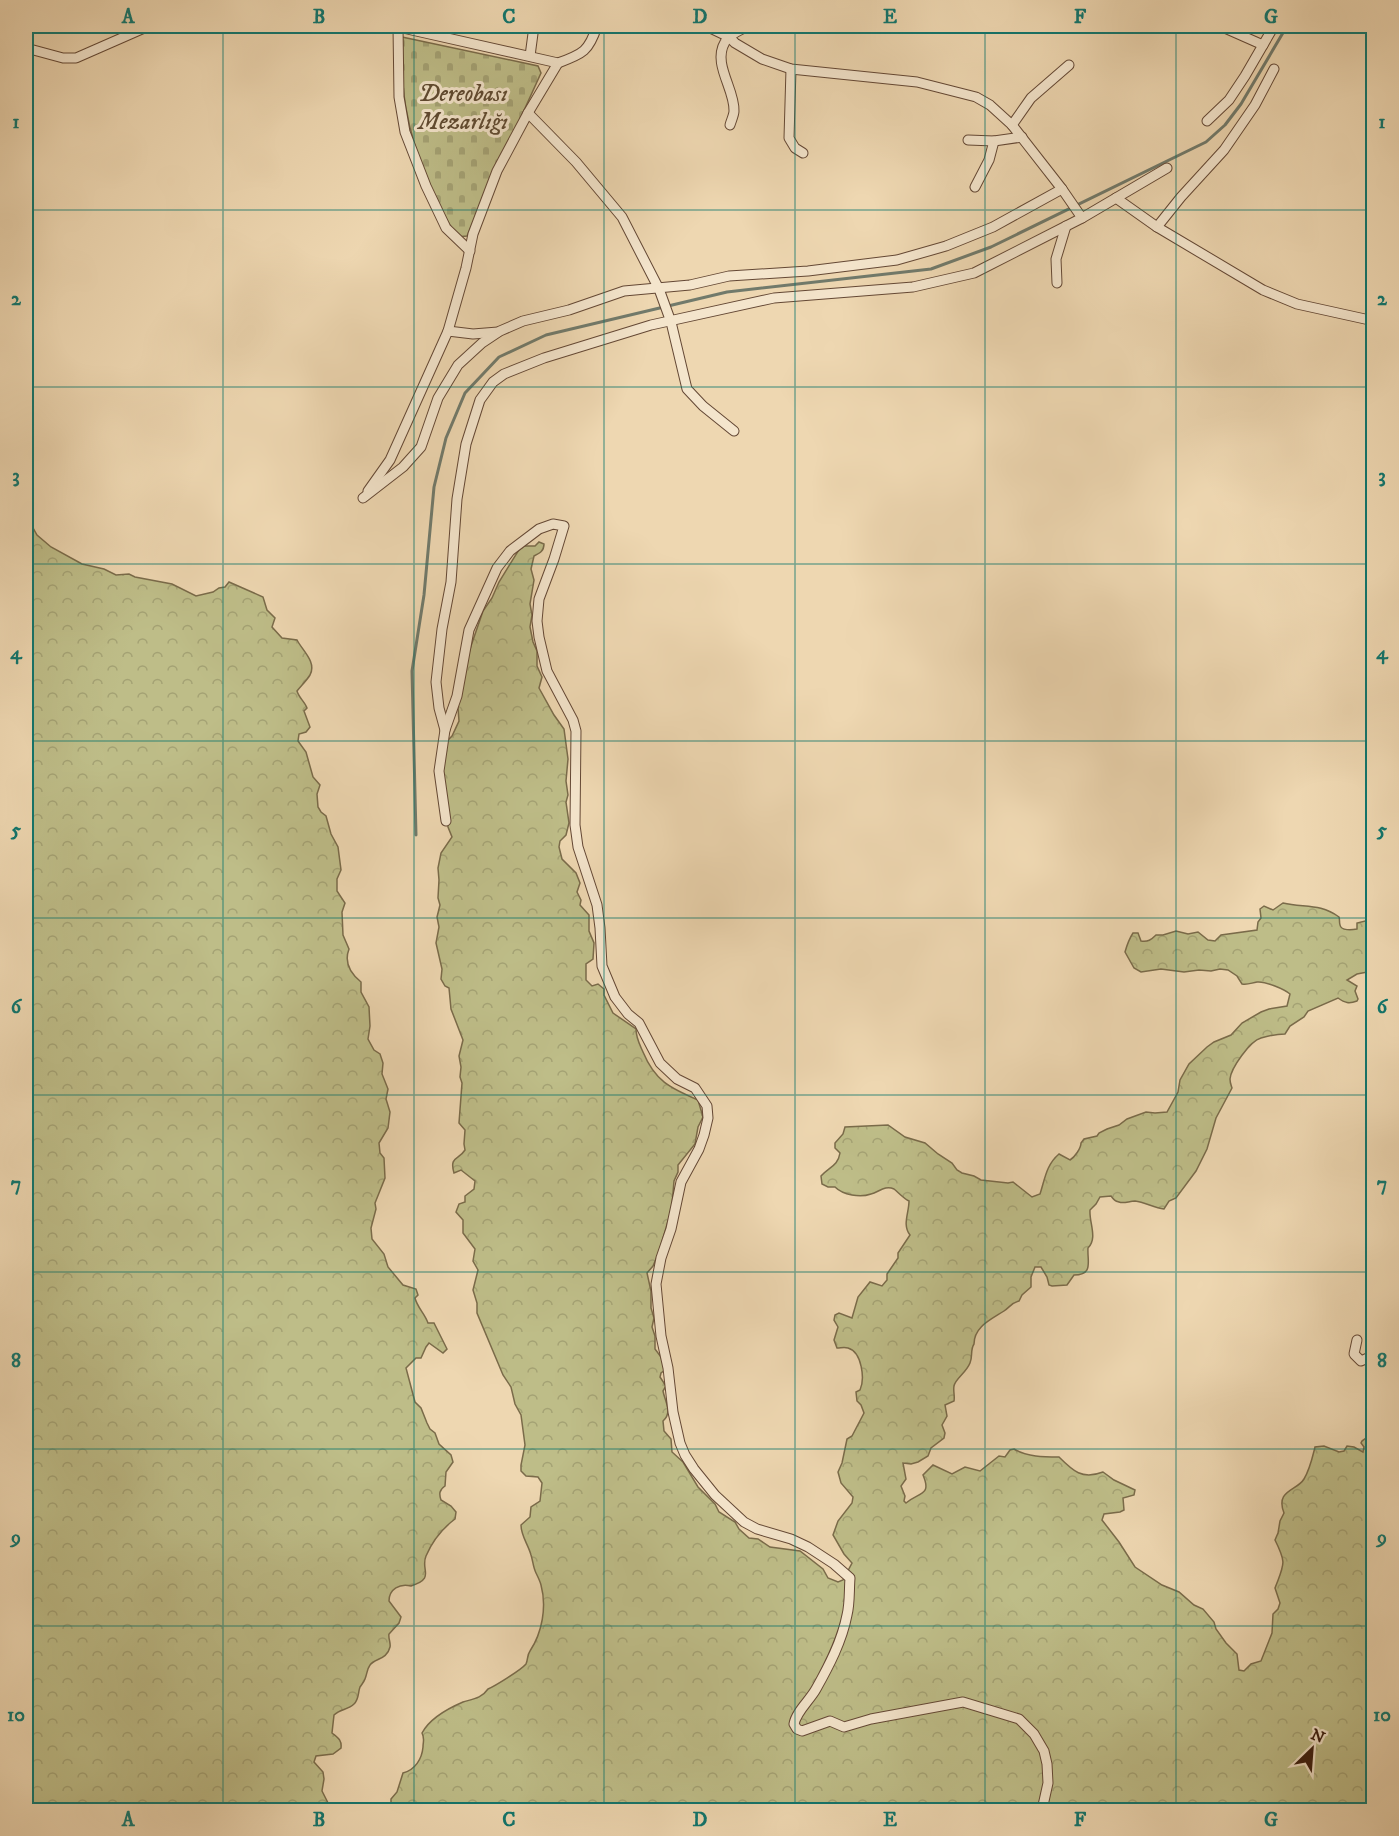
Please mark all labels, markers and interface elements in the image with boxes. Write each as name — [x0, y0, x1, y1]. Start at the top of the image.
text: A — [121, 5, 136, 30]
text: B — [313, 5, 325, 30]
text: C — [502, 5, 516, 30]
text: D — [693, 5, 708, 30]
text: E — [883, 5, 897, 30]
text: F — [1074, 5, 1087, 30]
text: G — [1264, 5, 1278, 30]
park label: Dereobası Mezarlığı — [416, 79, 508, 137]
text: 1 — [12, 110, 20, 135]
text: 1 — [1378, 110, 1386, 135]
text: 2 — [11, 287, 22, 312]
text: 2 — [1377, 287, 1388, 312]
text: 3 — [12, 464, 20, 489]
text: 3 — [1378, 464, 1386, 489]
text: 4 — [10, 641, 23, 666]
text: 4 — [1376, 641, 1389, 666]
text: 5 — [10, 818, 21, 843]
text: 5 — [1376, 818, 1387, 843]
text: 6 — [11, 995, 23, 1020]
text: 6 — [1377, 995, 1389, 1020]
text: 7 — [11, 1172, 21, 1197]
text: 7 — [1377, 1172, 1387, 1197]
text: 8 — [11, 1349, 21, 1374]
text: 8 — [1377, 1349, 1387, 1374]
text: 9 — [9, 1526, 21, 1551]
text: 9 — [1375, 1526, 1387, 1551]
text: 10 — [7, 1703, 25, 1728]
text: 10 — [1373, 1703, 1391, 1728]
north arrow — [1282, 1719, 1342, 1779]
text: N — [1308, 1724, 1328, 1748]
text: A — [121, 1808, 136, 1833]
text: B — [313, 1808, 325, 1833]
text: C — [502, 1808, 516, 1833]
text: D — [693, 1808, 708, 1833]
text: E — [883, 1808, 897, 1833]
text: F — [1074, 1808, 1087, 1833]
text: G — [1264, 1808, 1278, 1833]

